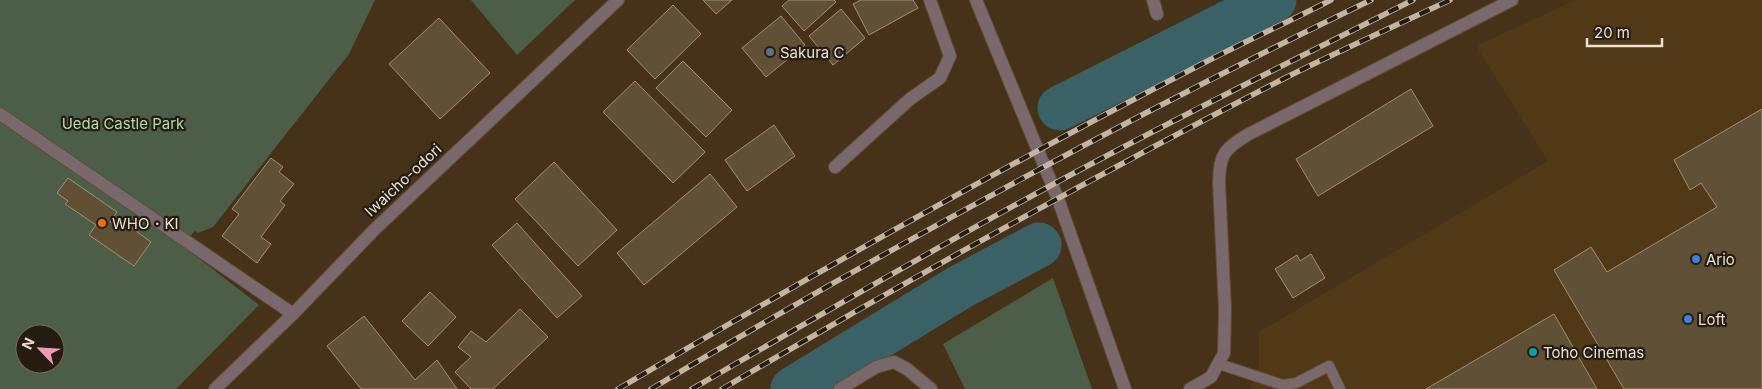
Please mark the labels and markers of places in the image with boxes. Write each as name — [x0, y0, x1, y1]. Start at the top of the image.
place label: Sakura C — [780, 43, 844, 62]
marker: Sakura C — [764, 46, 776, 58]
place label: WHO・KI — [112, 214, 179, 233]
marker: WHO・KI — [96, 217, 108, 229]
place label: Ario — [1706, 250, 1735, 269]
marker: Ario — [1690, 253, 1702, 265]
place label: Loft — [1698, 310, 1726, 329]
marker: Loft — [1682, 313, 1694, 325]
place label: Toho Cinemas — [1543, 343, 1644, 362]
marker: Toho Cinemas — [1527, 346, 1539, 358]

